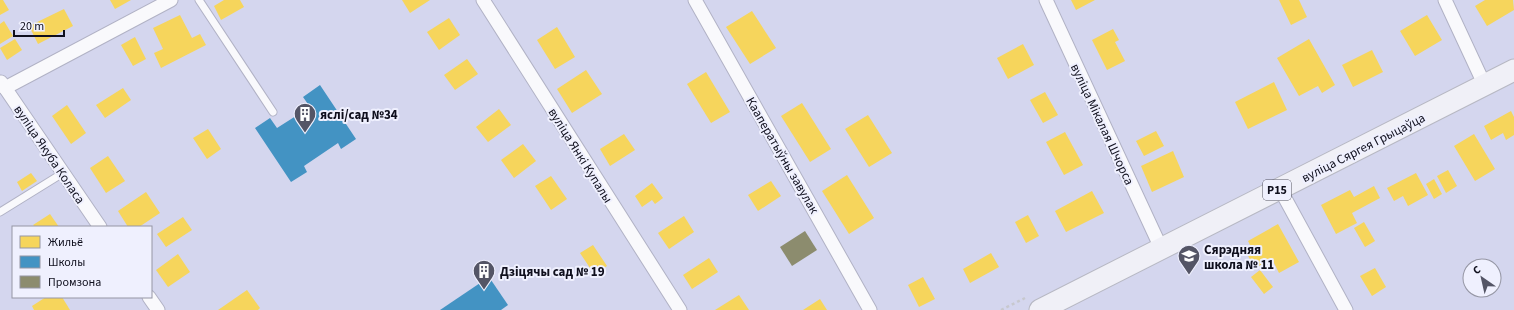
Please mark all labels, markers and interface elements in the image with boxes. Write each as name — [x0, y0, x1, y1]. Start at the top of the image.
scale bar — [14, 12, 64, 38]
text: 20 m — [20, 18, 44, 35]
street label: вуліца Мікалая Шчорса — [1066, 61, 1138, 188]
street label: Кааператыўны завулак — [741, 94, 823, 218]
building icon: яслі/сад №34 — [292, 101, 318, 134]
street label: вуліца Якуба Коласа — [9, 102, 89, 207]
street label: вуліца Янкі Купалы — [544, 105, 617, 207]
place label: яслі/сад №34 — [320, 106, 398, 124]
street label: вуліца Сяргея Грыцаўца — [1299, 109, 1428, 187]
road number: Р15 — [1263, 180, 1291, 200]
legend — [12, 226, 152, 298]
text: Жильё — [48, 234, 83, 251]
place label: Сярэдняя школа № 11 — [1204, 241, 1274, 274]
school or university icon: Сярэдняя школа № 11 — [1176, 243, 1202, 276]
text: Школы — [48, 254, 85, 271]
building icon: Дзіцячы сад № 19 — [471, 258, 497, 291]
north arrow — [1462, 258, 1502, 298]
text: С — [1470, 262, 1484, 278]
place label: Дзіцячы сад № 19 — [500, 263, 605, 281]
text: Промзона — [48, 274, 101, 291]

